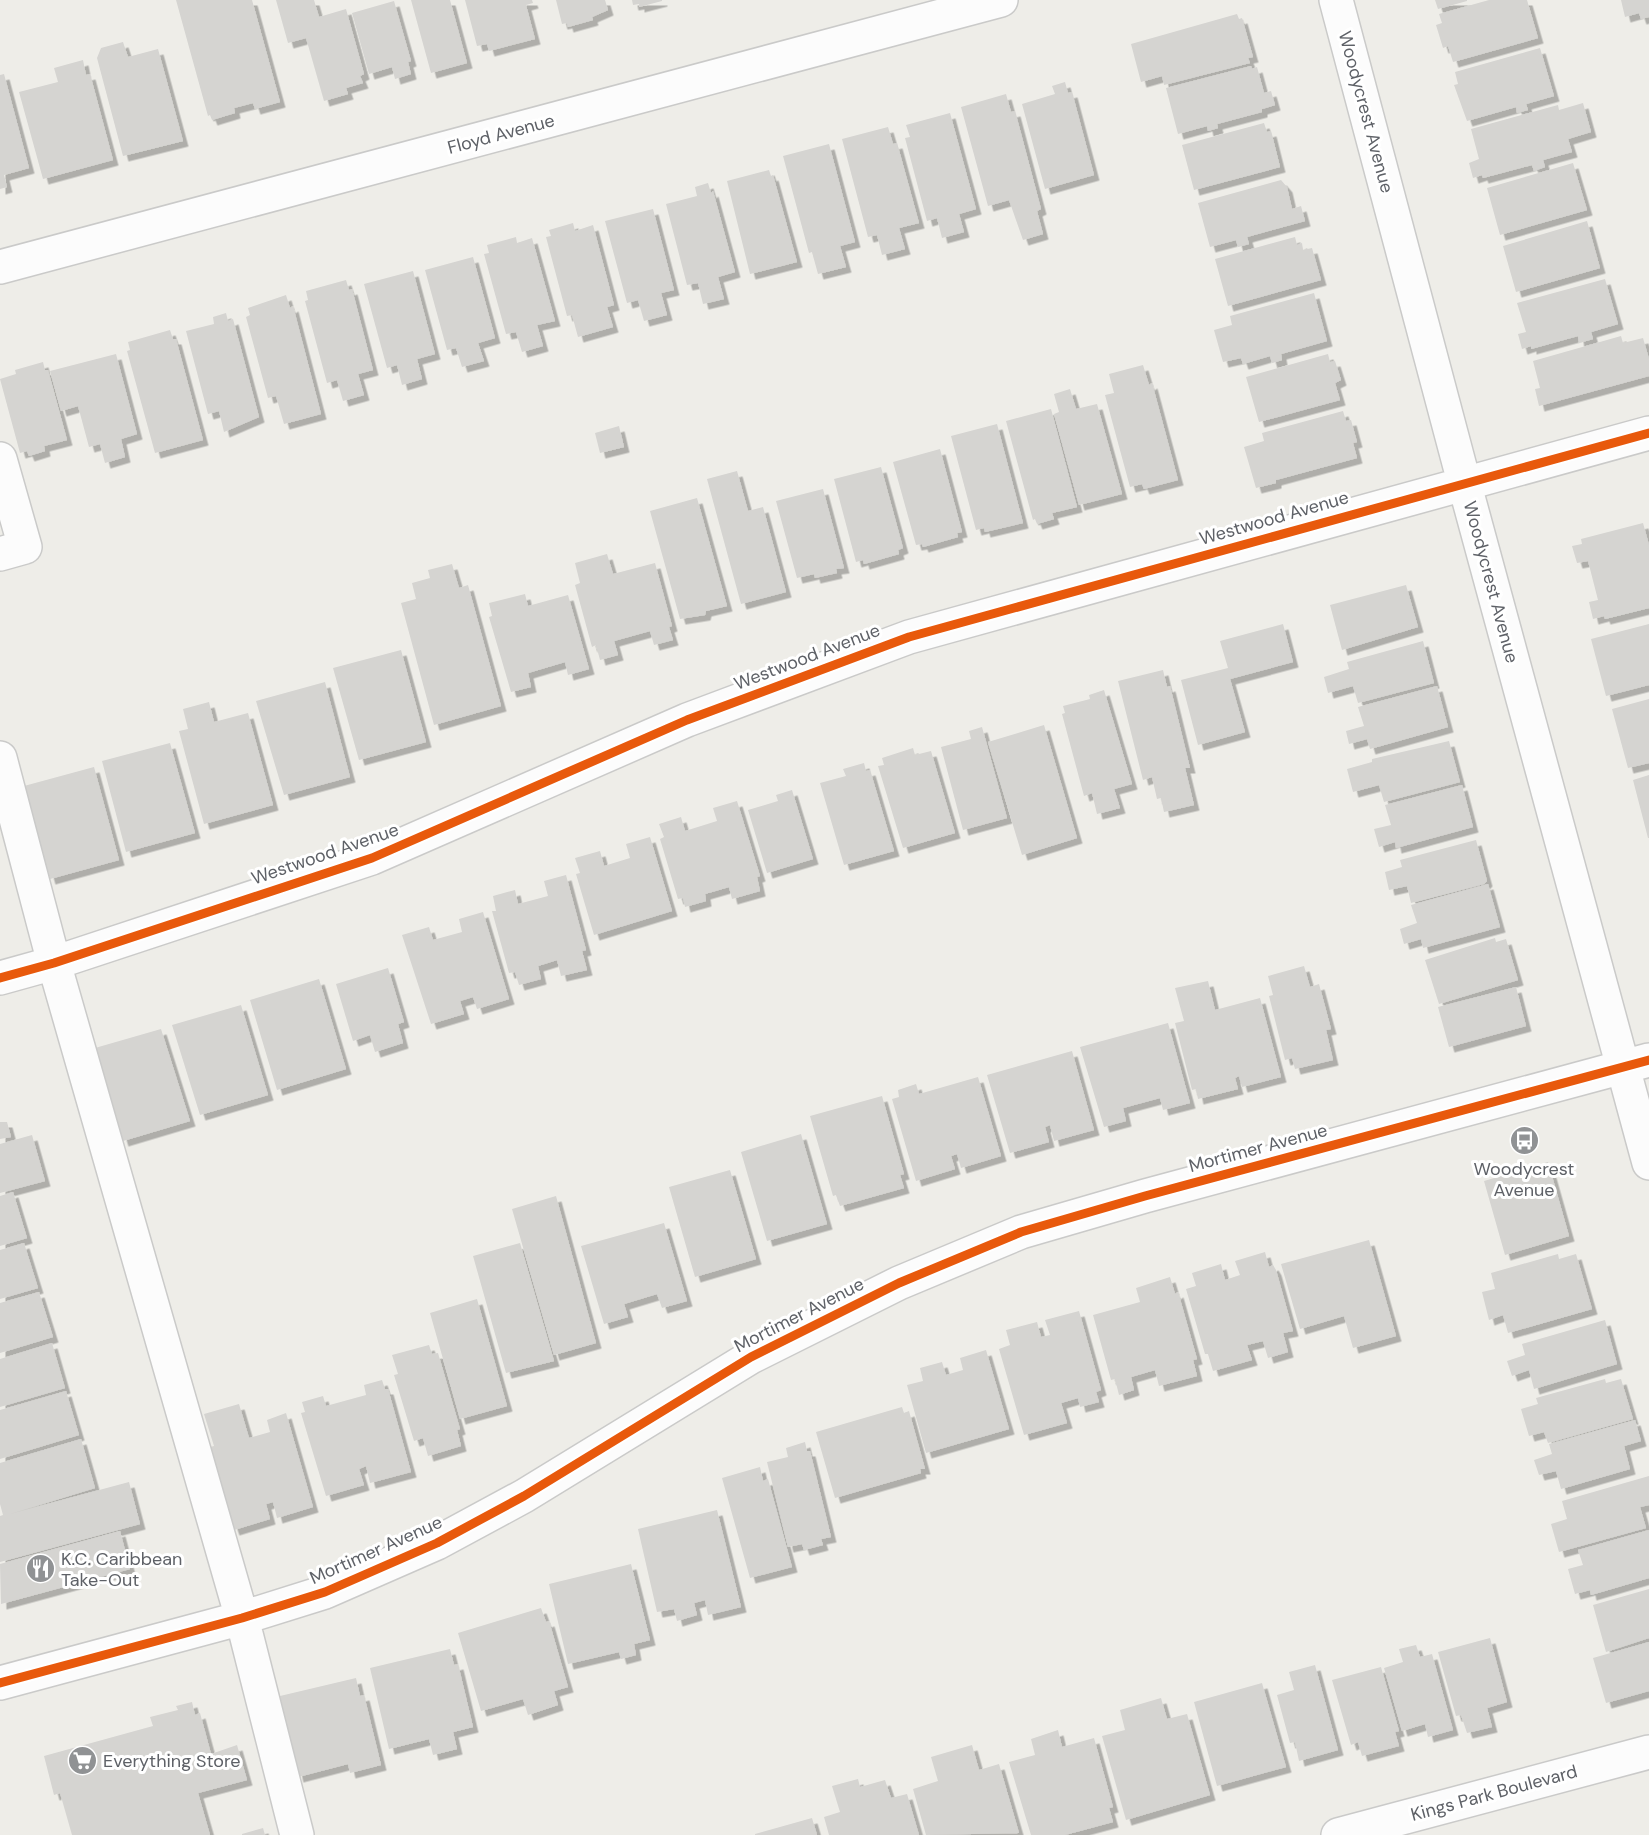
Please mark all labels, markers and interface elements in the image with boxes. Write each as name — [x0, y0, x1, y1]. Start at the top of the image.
street label: Woodycrest Avenue — [1333, 28, 1399, 196]
street label: Floyd Avenue — [445, 108, 557, 160]
street label: Westwood Avenue — [1196, 485, 1352, 551]
street label: Woodycrest Avenue — [1458, 498, 1524, 666]
street label: Westwood Avenue — [731, 618, 883, 696]
street label: Westwood Avenue — [248, 818, 402, 890]
street label: Mortimer Avenue — [1186, 1118, 1330, 1178]
bus stop icon: Woodycrest Avenue — [1508, 1124, 1540, 1156]
place label: Woodycrest Avenue — [1474, 1157, 1574, 1202]
street label: Mortimer Avenue — [730, 1272, 868, 1358]
street label: Mortimer Avenue — [306, 1510, 446, 1590]
place label: K.C. Caribbean Take-Out — [61, 1547, 182, 1592]
restaurant icon: K.C. Caribbean Take-Out — [24, 1553, 56, 1585]
supermarket icon: Everything Store — [66, 1745, 98, 1777]
place label: Everything Store — [103, 1749, 240, 1773]
street label: Kings Park Boulevard — [1408, 1759, 1580, 1827]

